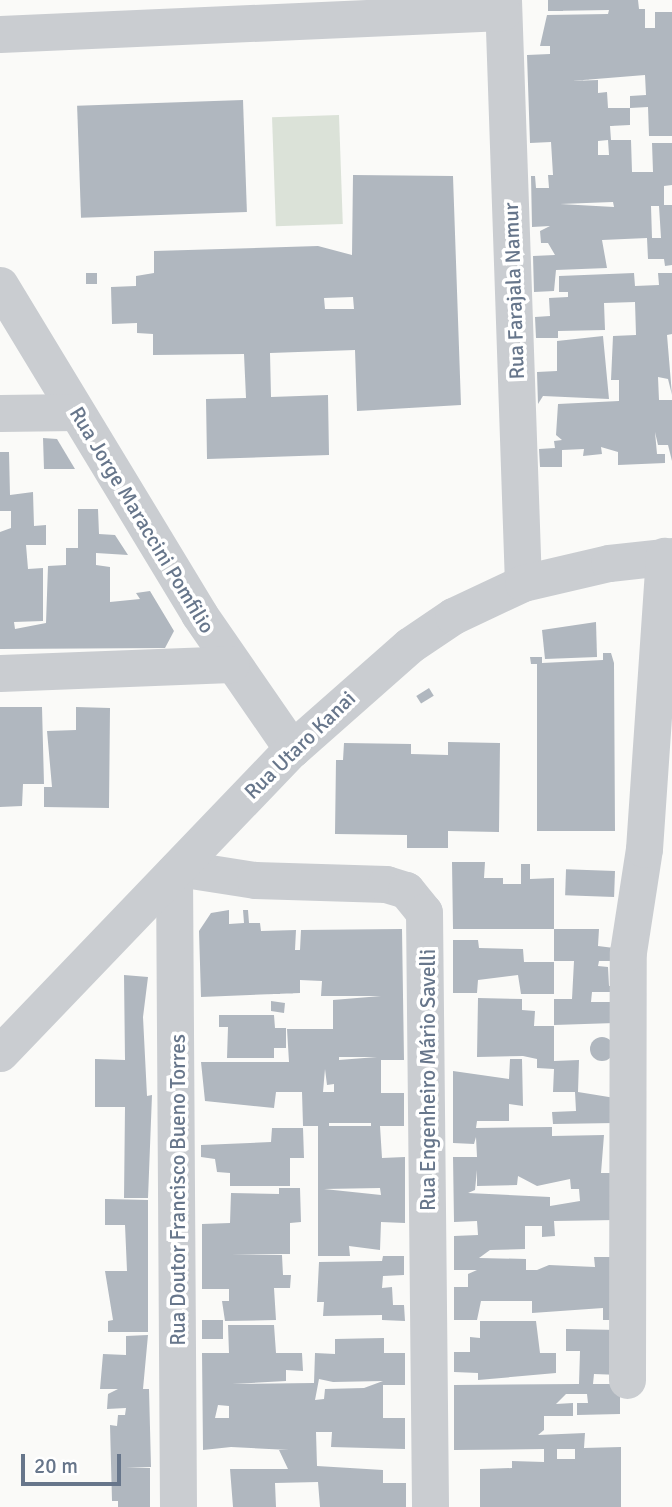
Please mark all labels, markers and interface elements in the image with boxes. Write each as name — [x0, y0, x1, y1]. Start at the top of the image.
street label: Rua Farajala Namur — [498, 202, 530, 380]
street label: Rua Jorge Maraccini Pomfilio — [64, 402, 220, 638]
street label: Rua Utaro Kanai — [239, 686, 361, 804]
street label: Rua Engenheiro Mário Savelli — [415, 949, 441, 1211]
street label: Rua Doutor Francisco Bueno Torres — [165, 1034, 191, 1346]
scale bar — [24, 1440, 124, 1484]
text: 20 m — [34, 1453, 78, 1479]

